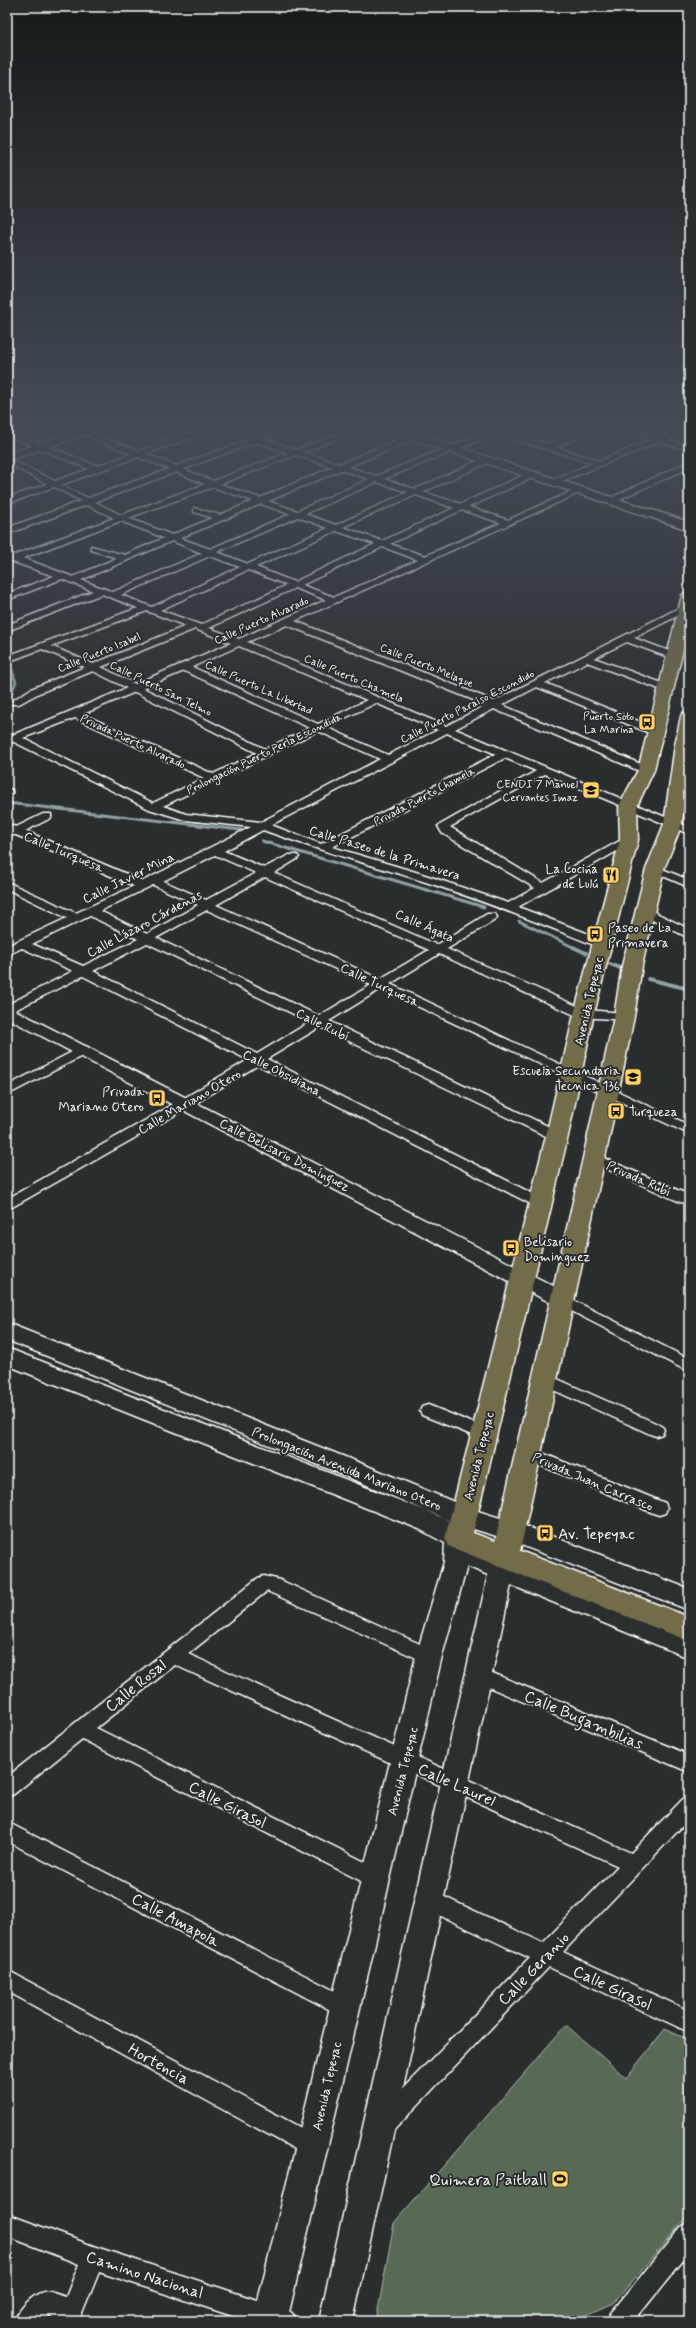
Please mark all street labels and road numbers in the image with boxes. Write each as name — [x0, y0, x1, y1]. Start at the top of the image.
street label: Calle Puerto Alvarado — [212, 594, 311, 648]
street label: Calle Puerto Isabel — [56, 630, 143, 676]
street label: Calle Puerto Melaque — [378, 641, 475, 691]
street label: Calle Puerto Chamela — [302, 652, 406, 706]
street label: Calle Puerto San Telmo — [107, 658, 214, 720]
street label: Calle Puerto La Libertad — [203, 658, 315, 718]
street label: Calle Puerto Paraíso Escondido — [398, 667, 537, 747]
street label: Prolongación Puerto Perla Escondida — [184, 710, 345, 799]
street label: Privada Puerto Alvarado — [78, 711, 188, 773]
street label: Privada Puerto Chamela — [371, 764, 478, 830]
street label: Calle Paseo de la Primavera — [307, 822, 462, 885]
street label: Calle Turquesa — [21, 828, 106, 877]
street label: Calle Javier Mina — [80, 849, 178, 908]
street label: Calle Lázaro Cárdenas — [84, 887, 205, 962]
street label: Calle Ágata — [392, 905, 457, 947]
street label: Avenida Tepeyac — [571, 955, 608, 1047]
street label: Calle Turquesa — [337, 960, 422, 1011]
street label: Calle Rubí — [293, 1005, 352, 1046]
street label: Calle Obsidiana — [239, 1046, 323, 1100]
street label: Calle Mariano Otero — [135, 1066, 244, 1139]
street label: Calle Belisario Domínguez — [215, 1115, 353, 1198]
street label: Privada Rubí — [603, 1158, 673, 1201]
street label: Avenida Tepeyac — [460, 1410, 499, 1502]
street label: Prolongación Avenida Mariano Otero — [249, 1424, 444, 1516]
street label: Privada Juan Carrasco — [529, 1449, 655, 1516]
street label: Calle Rosal — [101, 1655, 171, 1717]
street label: Calle Bugambilias — [520, 1686, 646, 1756]
street label: Avenida Tepeyac — [384, 1725, 423, 1817]
street label: Calle Laurel — [414, 1759, 499, 1812]
street label: Calle Girasol — [185, 1777, 270, 1834]
street label: Calle Amapola — [128, 1888, 223, 1952]
street label: Calle Geranio — [494, 1928, 574, 2010]
street label: Calle Girasol — [569, 1961, 655, 2016]
street label: Hortencia — [124, 2039, 193, 2090]
street label: Avenida Tepeyac — [309, 2040, 346, 2132]
street label: Camino Nacional — [83, 2247, 206, 2304]

